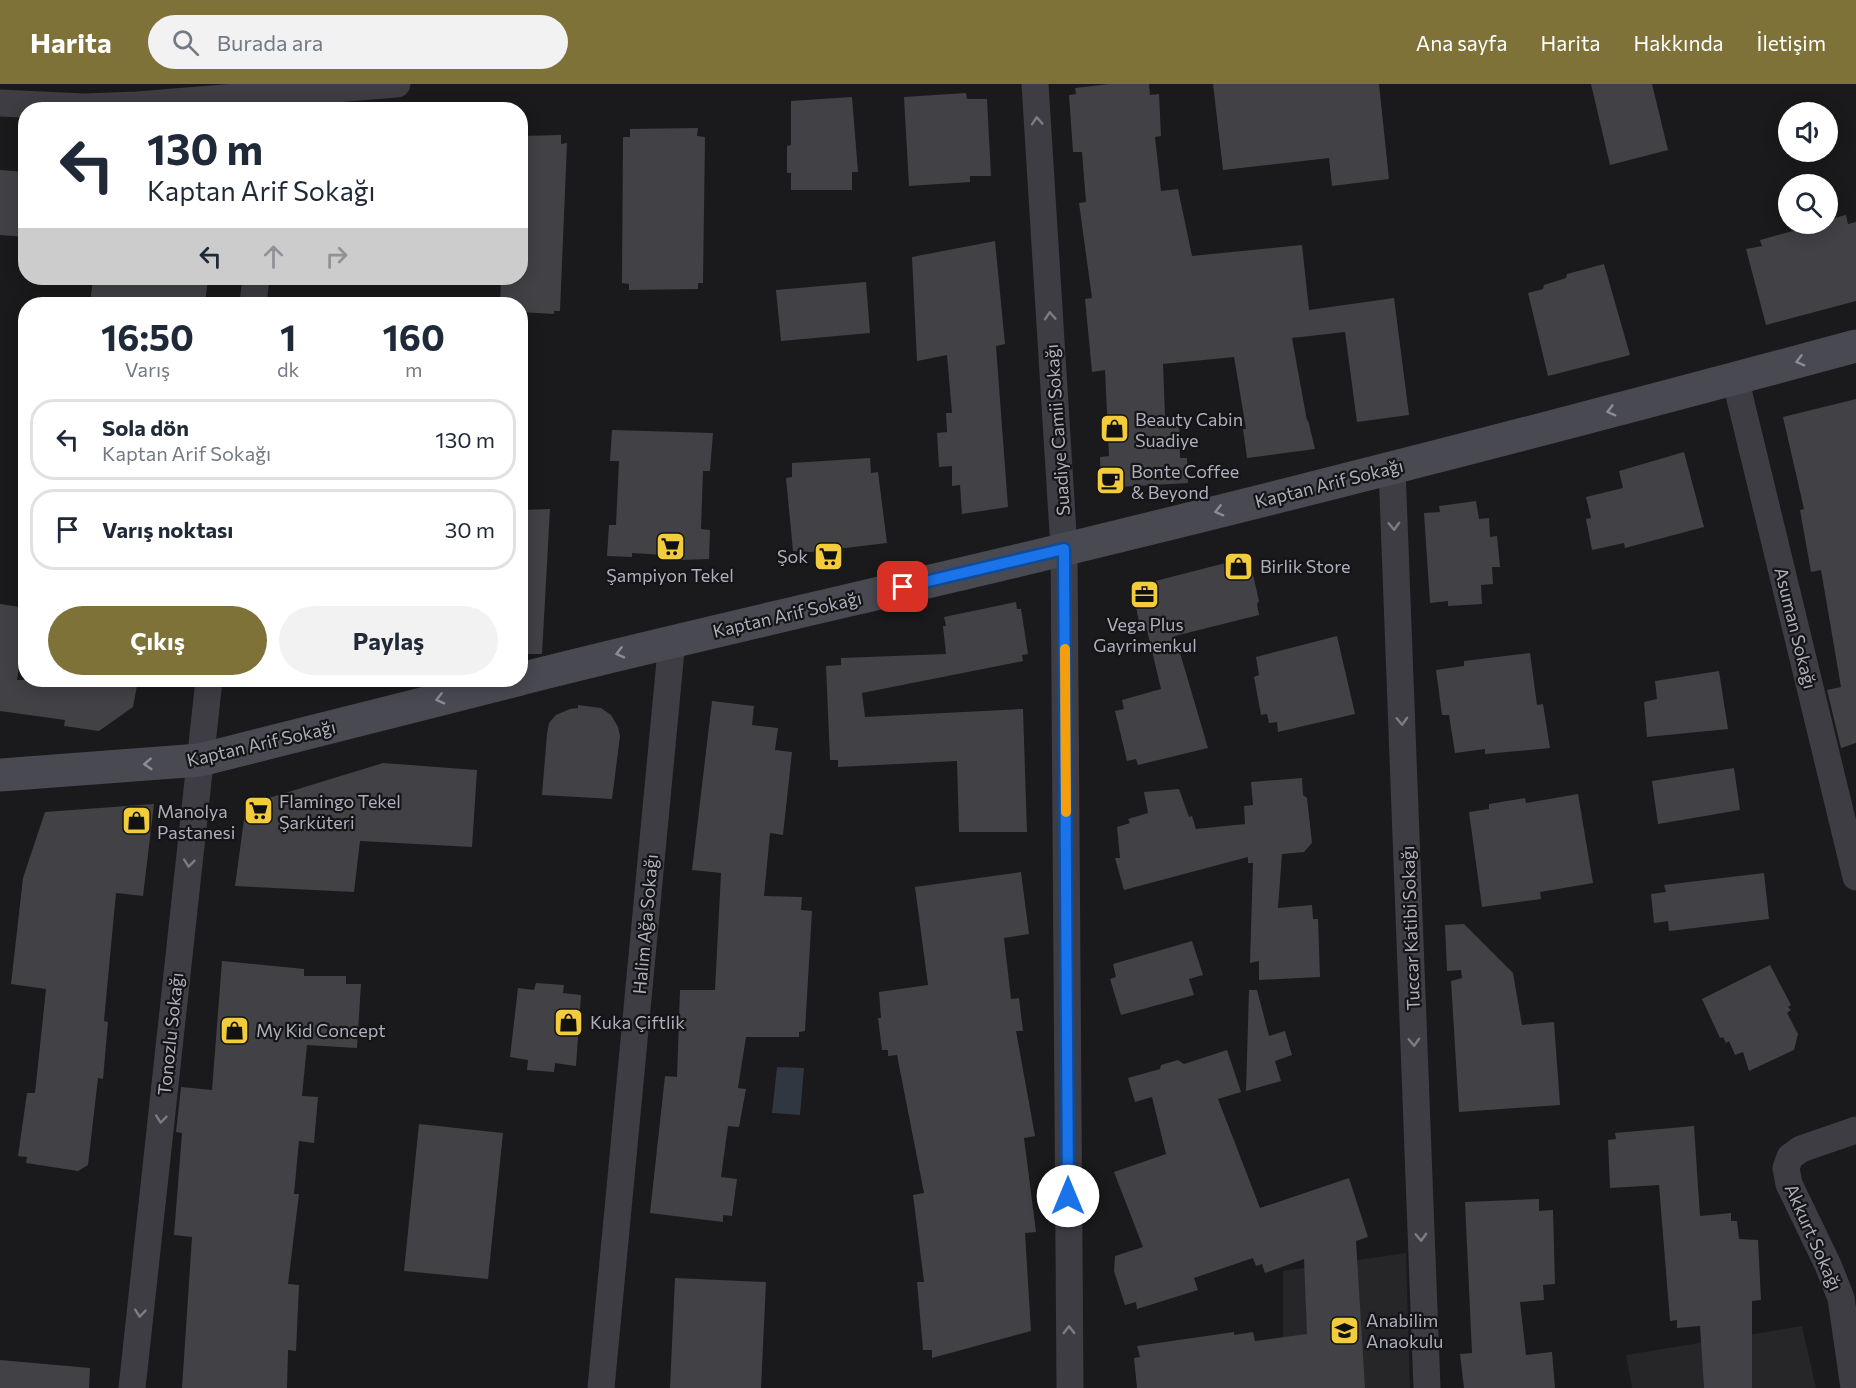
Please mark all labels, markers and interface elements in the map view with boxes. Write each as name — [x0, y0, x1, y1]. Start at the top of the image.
search box — [148, 15, 568, 69]
text: Harita — [30, 25, 112, 59]
icon: search — [169, 26, 202, 59]
text: Burada ara — [217, 29, 323, 56]
text: Ana sayfa — [1416, 30, 1507, 55]
text: Harita — [1540, 30, 1601, 55]
text: Hakkında — [1634, 30, 1724, 55]
text: İletişim — [1757, 30, 1826, 55]
map controls — [1778, 102, 1838, 234]
button: sound — [1778, 102, 1838, 162]
one-way arrow — [1031, 117, 1044, 126]
text: 130 m — [147, 122, 263, 174]
icon: left — [48, 126, 126, 204]
text: Kaptan Arif Sokağı — [147, 174, 375, 207]
button: search — [1778, 174, 1838, 234]
icon: left — [194, 240, 227, 273]
icon: ahead — [257, 240, 290, 273]
icon: right — [320, 240, 353, 273]
one-way arrow — [1043, 311, 1056, 320]
text: 16:50 — [101, 314, 194, 358]
text: 1 — [280, 314, 296, 358]
text: 160 — [382, 314, 445, 358]
street label: Suadiye Camii Sokağı — [1040, 343, 1074, 517]
one-way arrow — [1795, 354, 1805, 366]
text: Varış — [125, 357, 170, 381]
text: dk — [277, 357, 299, 381]
text: m — [405, 357, 422, 381]
one-way arrow — [1606, 403, 1616, 416]
place label: Beauty Cabin Suadiye — [1135, 408, 1243, 451]
shop icon: Beauty Cabin Suadiye — [1098, 413, 1130, 445]
text: Sola dön — [102, 414, 189, 441]
icon: left — [51, 423, 84, 456]
text: 130 m — [435, 426, 495, 453]
text: Kaptan Arif Sokağı — [102, 441, 271, 465]
street label: Kaptan Arif Sokağı — [1252, 454, 1406, 512]
place label: Bonte Coffee & Beyond — [1131, 460, 1239, 503]
cafe icon: Bonte Coffee & Beyond — [1094, 465, 1126, 497]
one-way arrow — [1214, 504, 1224, 516]
icon: arrive — [51, 513, 84, 546]
text: Varış noktası — [102, 516, 233, 543]
text: 30 m — [445, 516, 495, 543]
one-way arrow — [1388, 522, 1401, 531]
supermarket icon: Şampiyon Tekel — [654, 530, 686, 562]
supermarket icon: Şok — [813, 540, 845, 572]
place label: Şok — [777, 545, 808, 567]
shop icon: Birlik Store — [1223, 550, 1255, 582]
place label: Birlik Store — [1260, 555, 1351, 577]
pin — [877, 561, 928, 612]
place label: Şampiyon Tekel — [606, 564, 734, 586]
street label: Asuman Sokağı — [1770, 565, 1822, 691]
icon: arrive — [886, 570, 919, 603]
office icon: Vega Plus Gayrimenkul — [1129, 579, 1161, 611]
street label: Kaptan Arif Sokağı — [710, 586, 864, 642]
button: Çıkış — [48, 606, 267, 675]
button: Paylaş — [279, 606, 498, 675]
place label: Vega Plus Gayrimenkul — [1093, 613, 1197, 656]
one-way arrow — [615, 646, 625, 659]
one-way arrow — [435, 692, 446, 704]
street label: Kaptan Arif Sokağı — [184, 715, 338, 771]
one-way arrow — [1395, 717, 1408, 726]
one-way arrow — [143, 757, 152, 770]
place label: Flamingo Tekel Şarküteri — [279, 790, 401, 833]
supermarket icon: Flamingo Tekel Şarküteri — [242, 795, 274, 827]
place label: Manolya Pastanesi — [157, 800, 235, 843]
shop icon: Manolya Pastanesi — [120, 805, 152, 837]
street label: Tuccar Katibi Sokağı — [1396, 845, 1424, 1011]
street label: Halim Ağa Sokağı — [628, 853, 662, 995]
one-way arrow — [183, 858, 196, 867]
street label: Tonozlu Sokağı — [153, 971, 187, 1097]
shop icon: Kuka Çiftlik — [553, 1006, 585, 1038]
place label: Kuka Çiftlik — [590, 1011, 685, 1033]
shop icon: My Kid Concept — [219, 1014, 251, 1046]
place label: My Kid Concept — [256, 1019, 386, 1041]
one-way arrow — [1407, 1037, 1420, 1046]
one-way arrow — [155, 1115, 168, 1124]
position arrow — [1036, 1164, 1100, 1228]
street label: Akkurt Sokağı — [1781, 1180, 1847, 1294]
one-way arrow — [1415, 1232, 1428, 1241]
one-way arrow — [134, 1309, 147, 1318]
place label: Anabilim Anaokulu — [1366, 1309, 1443, 1352]
school or university icon: Anabilim Anaokulu — [1329, 1314, 1361, 1346]
one-way arrow — [1063, 1325, 1075, 1334]

